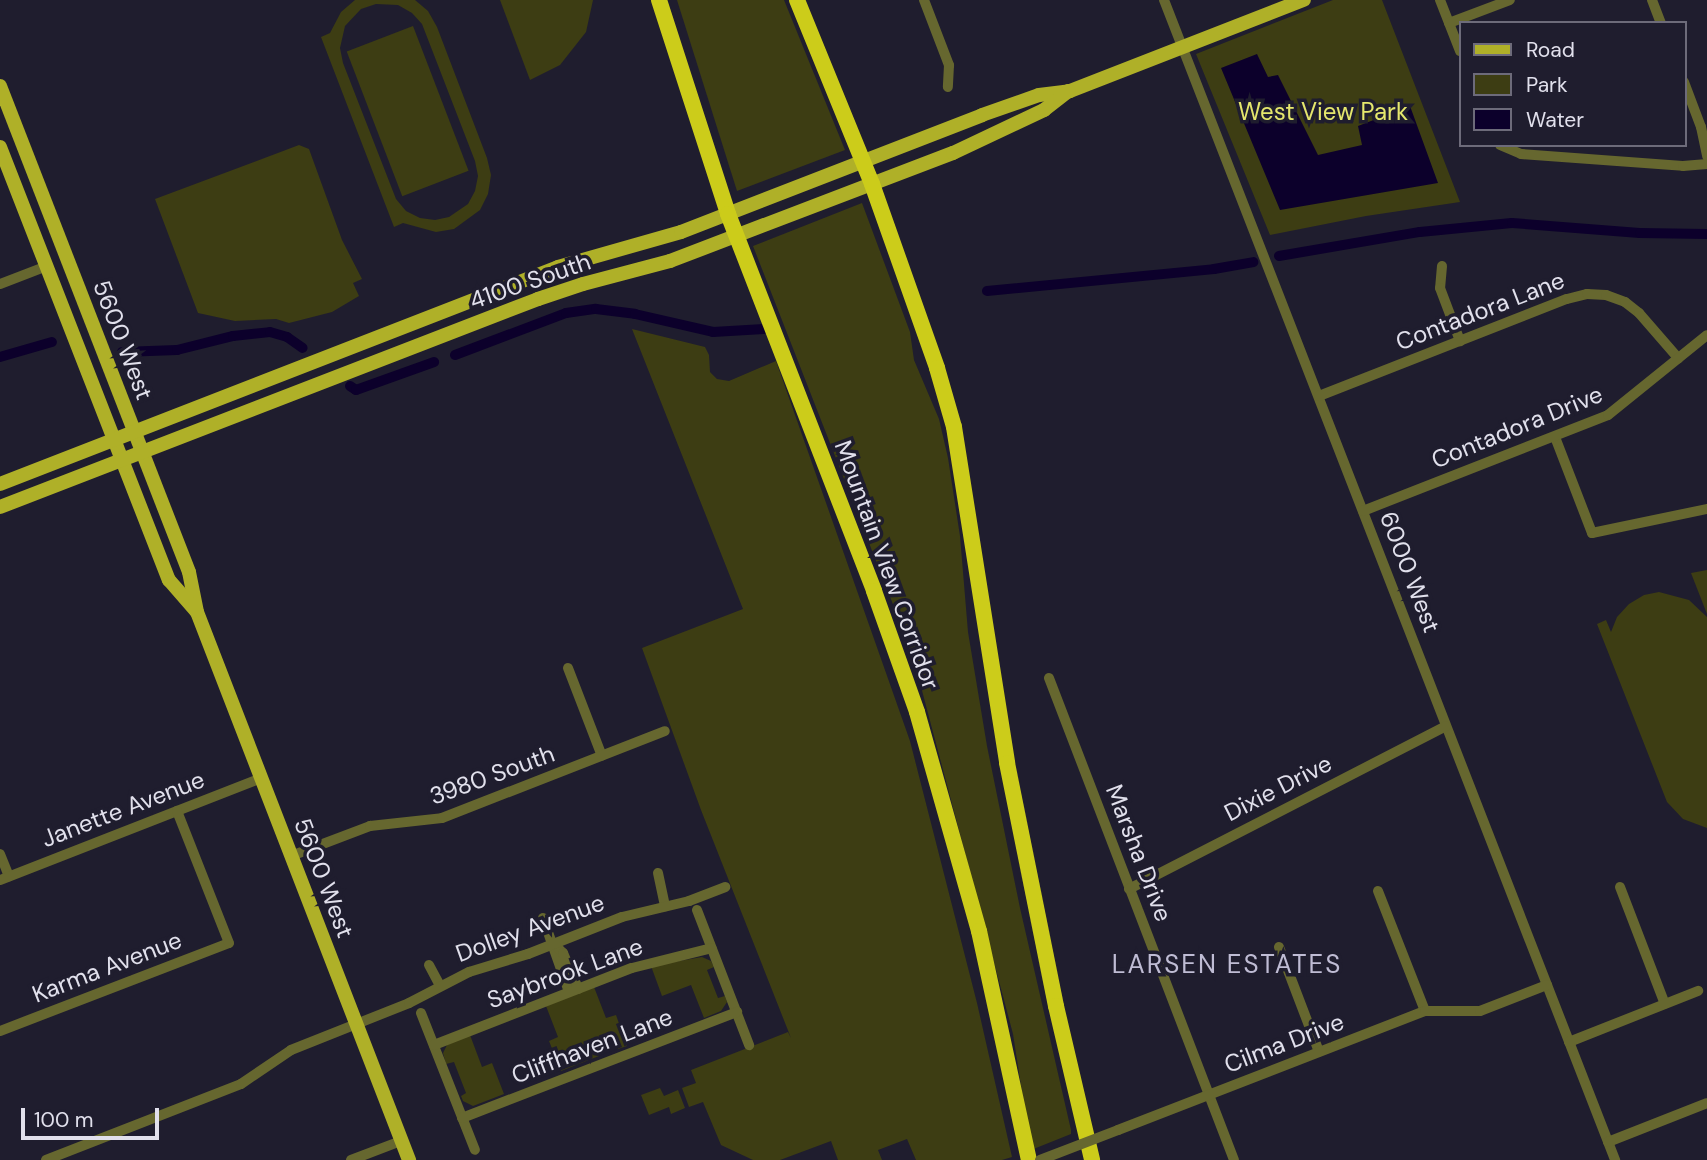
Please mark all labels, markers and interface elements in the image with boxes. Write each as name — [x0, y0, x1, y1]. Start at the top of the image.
legend — [1458, 21, 1686, 147]
text: Road — [1526, 36, 1575, 64]
text: Park — [1526, 71, 1567, 99]
park label: West View Park — [1238, 98, 1408, 126]
text: Water — [1526, 106, 1584, 134]
street label: 4100 South — [466, 247, 594, 315]
street label: Contadora Lane — [1392, 266, 1568, 356]
street label: 5600 West — [87, 276, 159, 404]
street label: Contadora Drive — [1427, 380, 1607, 474]
street label: Mountain View Corridor — [828, 436, 946, 694]
street label: 6000 West — [1374, 507, 1446, 637]
street label: 3980 South — [426, 739, 558, 811]
street label: Dixie Drive — [1219, 749, 1337, 827]
street label: Janette Avenue — [37, 765, 209, 853]
street label: Marsha Drive — [1100, 781, 1178, 925]
street label: 5600 West — [288, 814, 360, 942]
street label: Dolley Avenue — [452, 888, 608, 968]
street label: Karma Avenue — [28, 925, 186, 1009]
street label: Saybrook Lane — [483, 932, 647, 1014]
district label: LARSEN ESTATES — [1114, 949, 1340, 981]
street label: Cliffhaven Lane — [507, 1002, 677, 1090]
street label: Cilma Drive — [1220, 1007, 1348, 1079]
scale bar — [24, 1094, 163, 1138]
text: 100 m — [34, 1106, 94, 1134]

